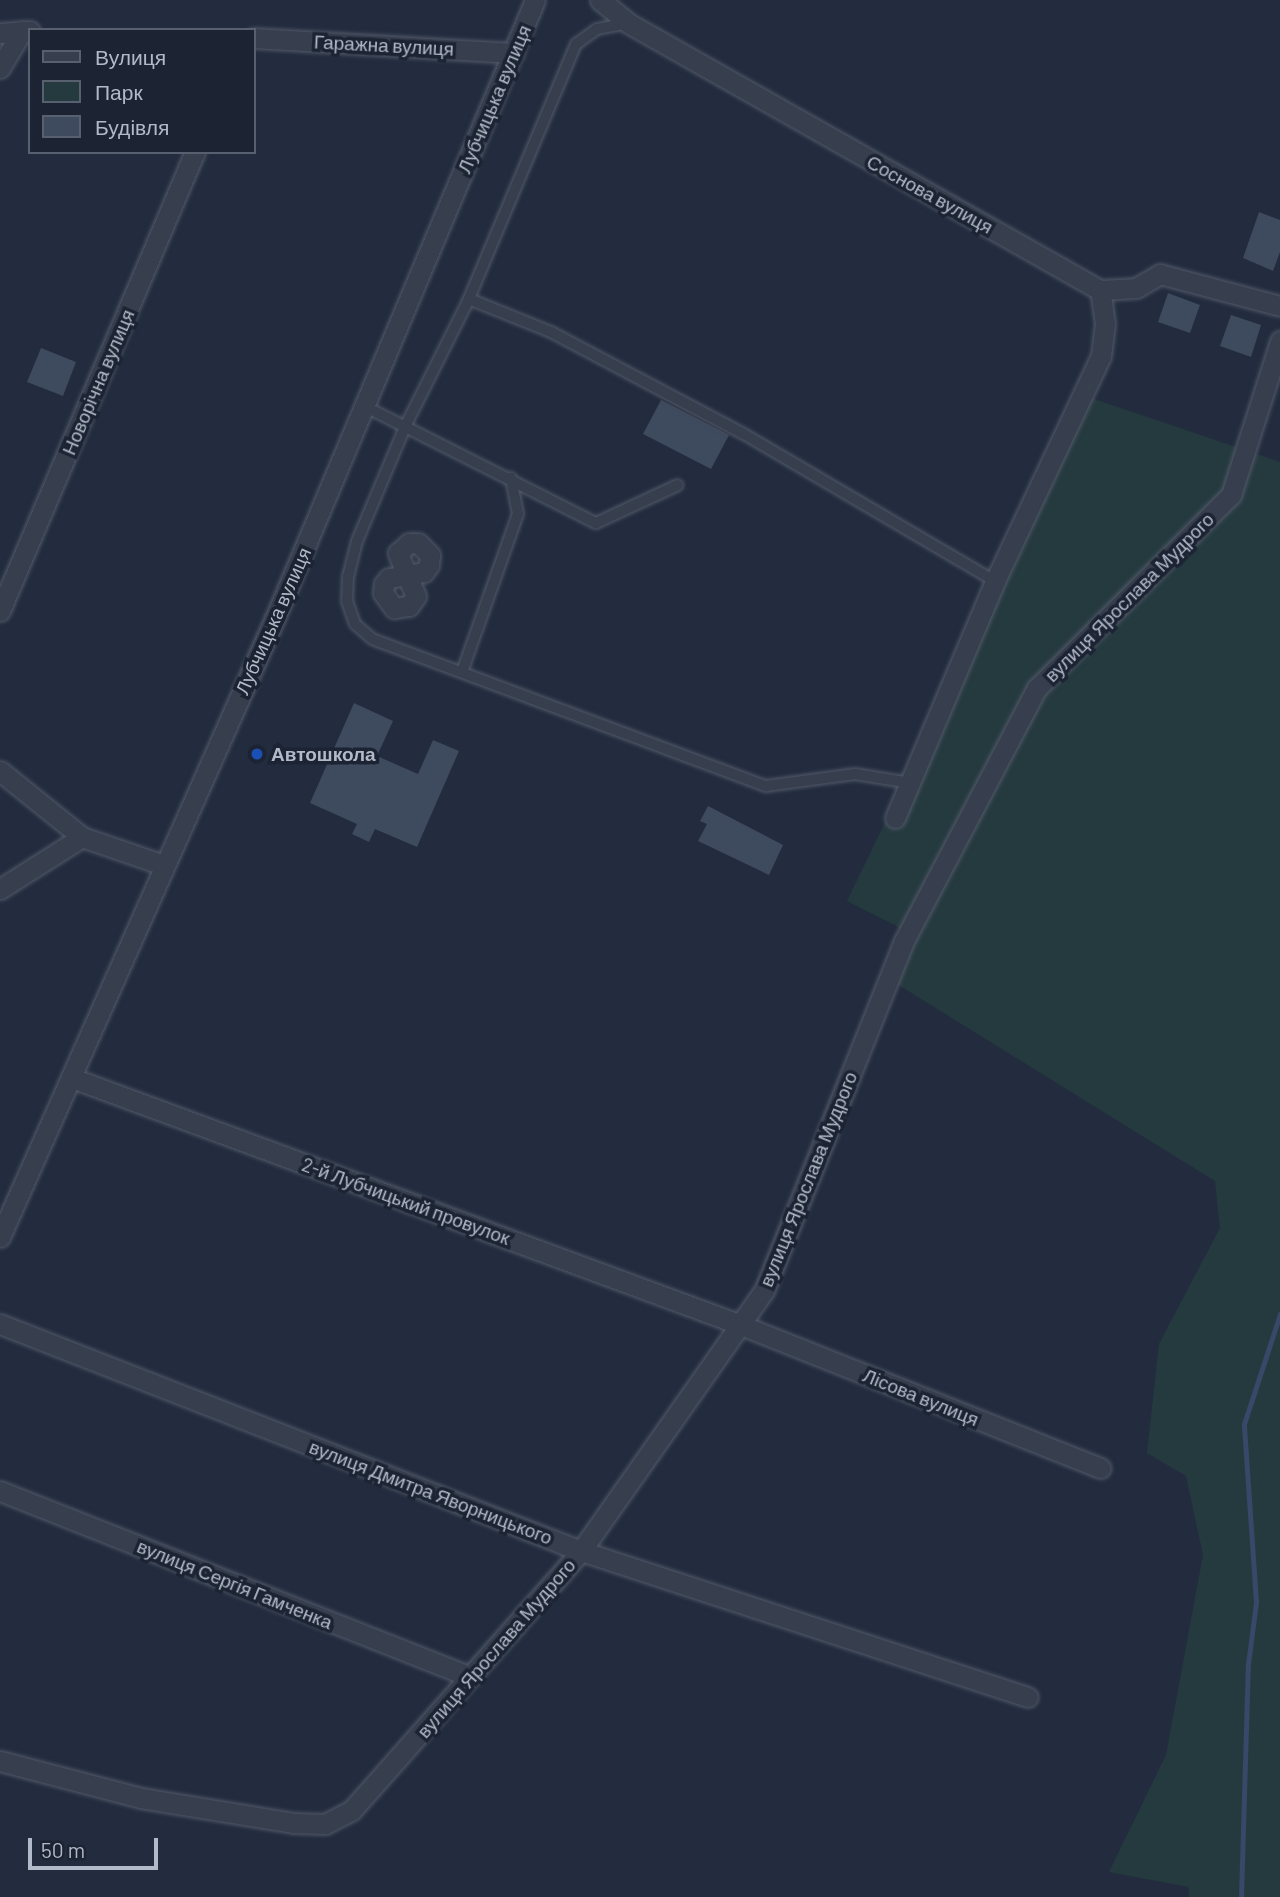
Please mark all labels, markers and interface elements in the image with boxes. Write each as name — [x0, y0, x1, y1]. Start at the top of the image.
street label: Лубчицька вулиця — [453, 22, 535, 176]
legend — [28, 28, 256, 154]
street label: Гаражна вулиця — [313, 30, 455, 60]
text: Вулиця — [95, 44, 166, 69]
text: Парк — [95, 79, 143, 104]
text: Будівля — [95, 114, 169, 139]
street label: Соснова вулиця — [863, 150, 997, 238]
street label: Новорічна вулиця — [57, 306, 139, 458]
street label: вулиця Ярослава Мудрого — [1040, 508, 1218, 686]
street label: Лубчицька вулиця — [230, 544, 316, 698]
place label: Автошкола — [271, 743, 376, 765]
marker: Автошкола — [249, 746, 265, 762]
street label: вулиця Ярослава Мудрого — [754, 1068, 862, 1290]
street label: 2-й Лубчицький провулок — [299, 1153, 513, 1249]
street label: Лісова вулиця — [860, 1363, 982, 1431]
street label: вулиця Дмитра Яворницького — [306, 1435, 556, 1549]
street label: вулиця Сергія Гамченка — [134, 1534, 336, 1634]
street label: вулиця Ярослава Мудрого — [412, 1554, 580, 1742]
scale bar — [32, 1824, 161, 1868]
text: 50 m — [41, 1837, 85, 1862]

